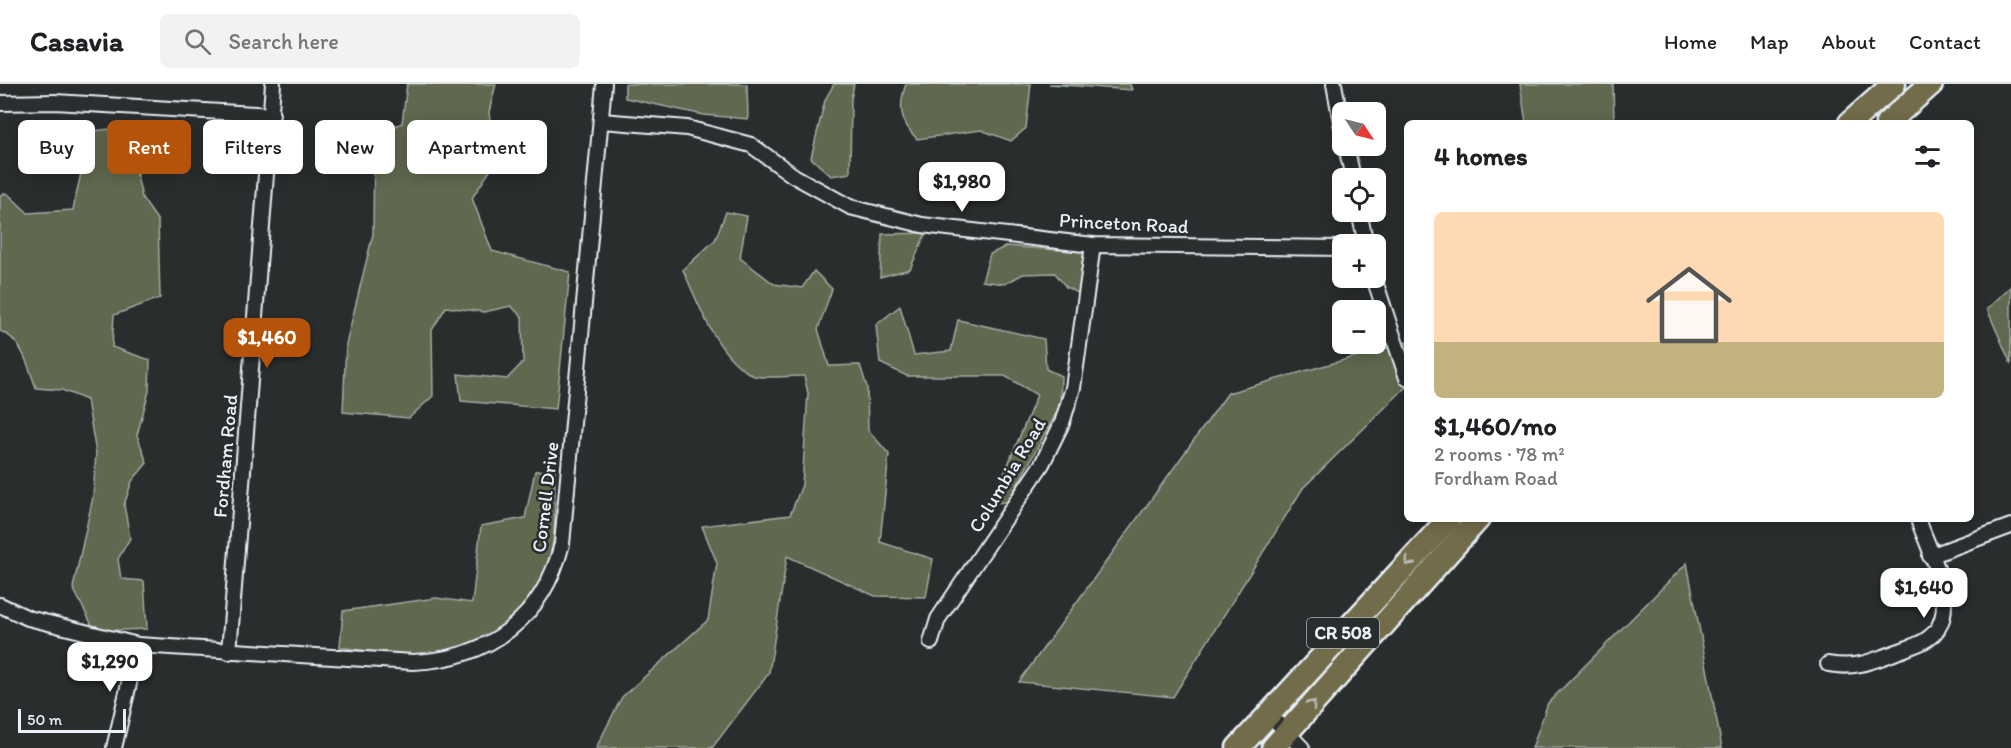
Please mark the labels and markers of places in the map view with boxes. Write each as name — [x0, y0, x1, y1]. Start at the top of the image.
pin: $1,980 — [913, 162, 1011, 213]
pin: $1,460 — [218, 318, 316, 369]
pin: $1,640 — [1875, 568, 1973, 619]
pin: $1,290 — [61, 642, 159, 693]

